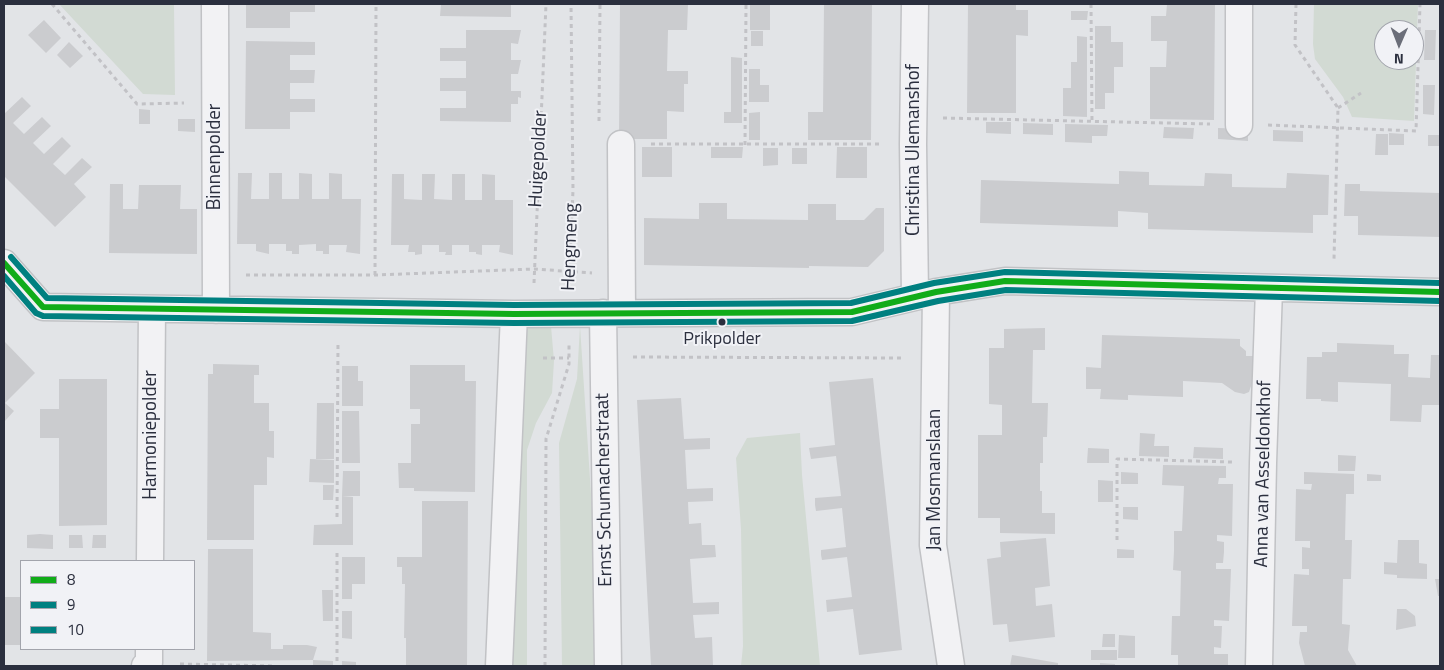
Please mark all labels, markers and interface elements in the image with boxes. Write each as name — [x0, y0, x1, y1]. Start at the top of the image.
north arrow — [1374, 20, 1424, 70]
text: N — [1394, 49, 1404, 70]
street label: Christina Ulemanshof — [903, 64, 925, 236]
street label: Binnenpolder — [204, 104, 226, 210]
street label: Huigepolder — [525, 110, 553, 208]
street label: Hengmeng — [558, 203, 584, 291]
marker: Prikpolder — [717, 317, 727, 327]
place label: Prikpolder — [683, 329, 761, 351]
street label: Harmoniepolder — [140, 370, 162, 500]
street label: Anna van Asseldonkhof — [1251, 380, 1277, 568]
street label: Ernst Schumacherstraat — [592, 393, 618, 587]
street label: Jan Mosmanslaan — [924, 409, 946, 551]
legend — [20, 560, 195, 650]
text: 8 — [67, 568, 75, 591]
text: 9 — [67, 593, 75, 616]
text: 10 — [67, 618, 84, 641]

